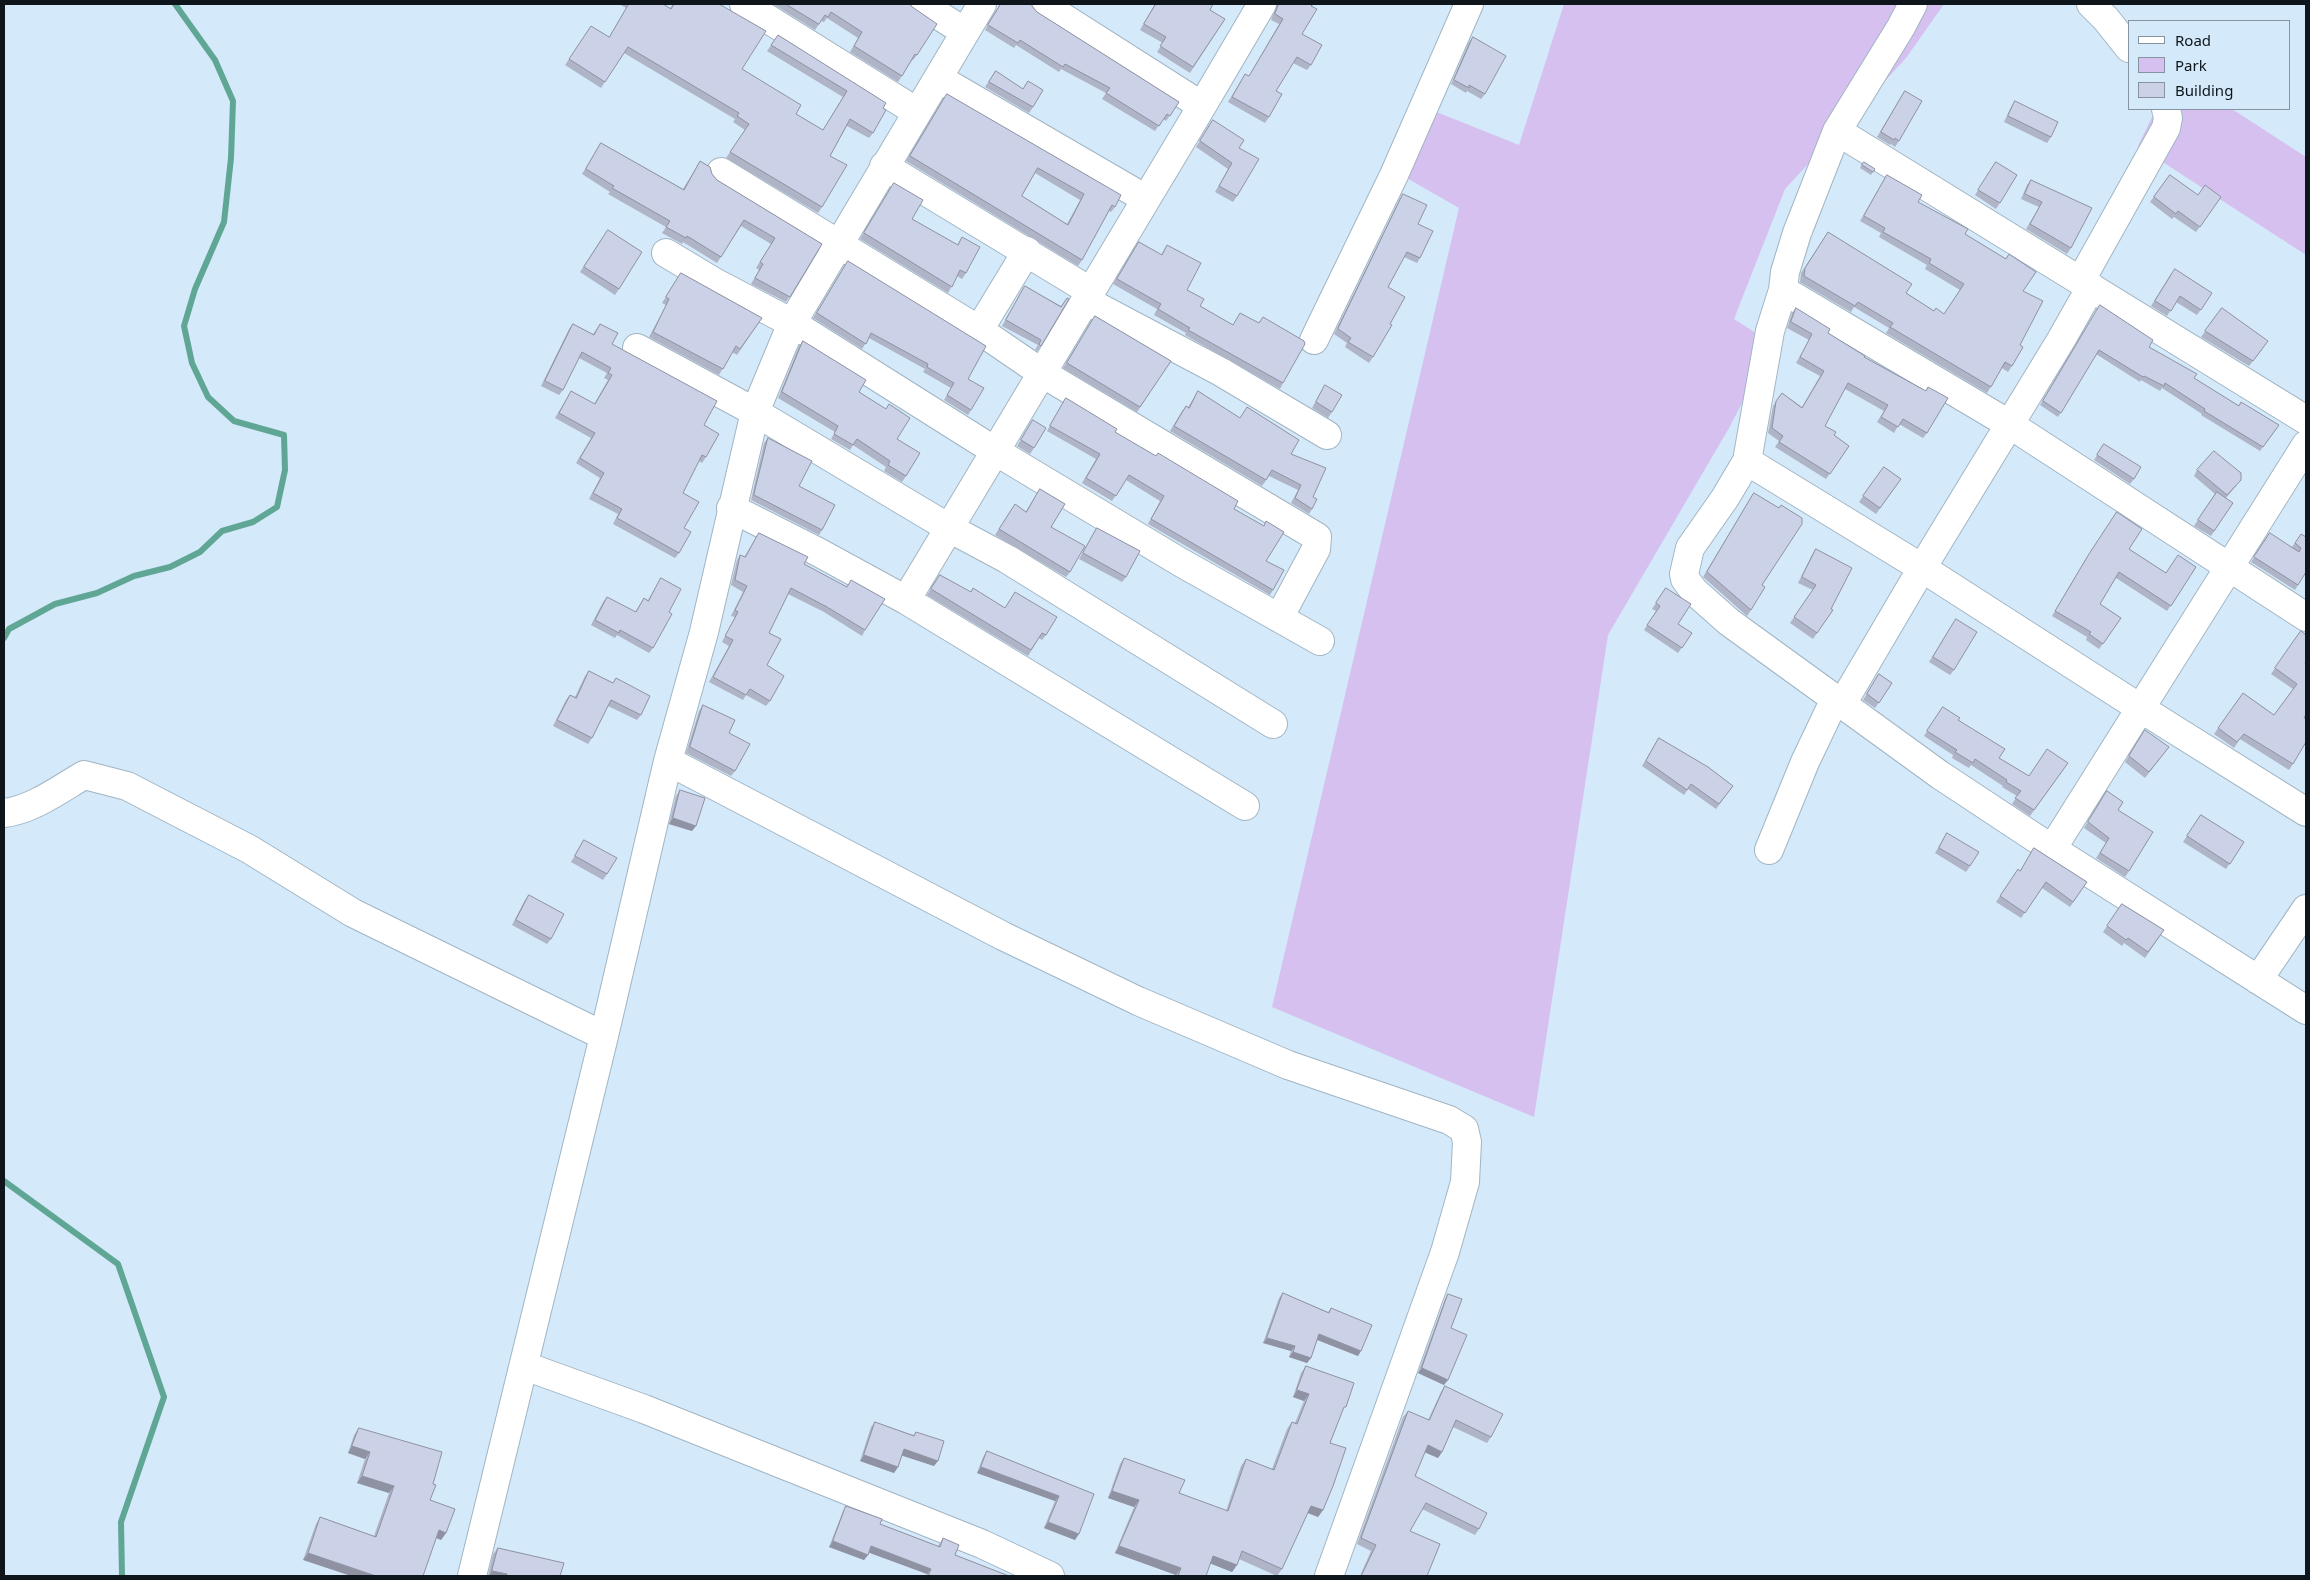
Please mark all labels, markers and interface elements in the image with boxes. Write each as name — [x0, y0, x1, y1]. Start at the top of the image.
legend — [2128, 20, 2290, 110]
text: Road — [2175, 30, 2211, 50]
text: Park — [2175, 55, 2207, 75]
text: Building — [2175, 80, 2233, 100]

